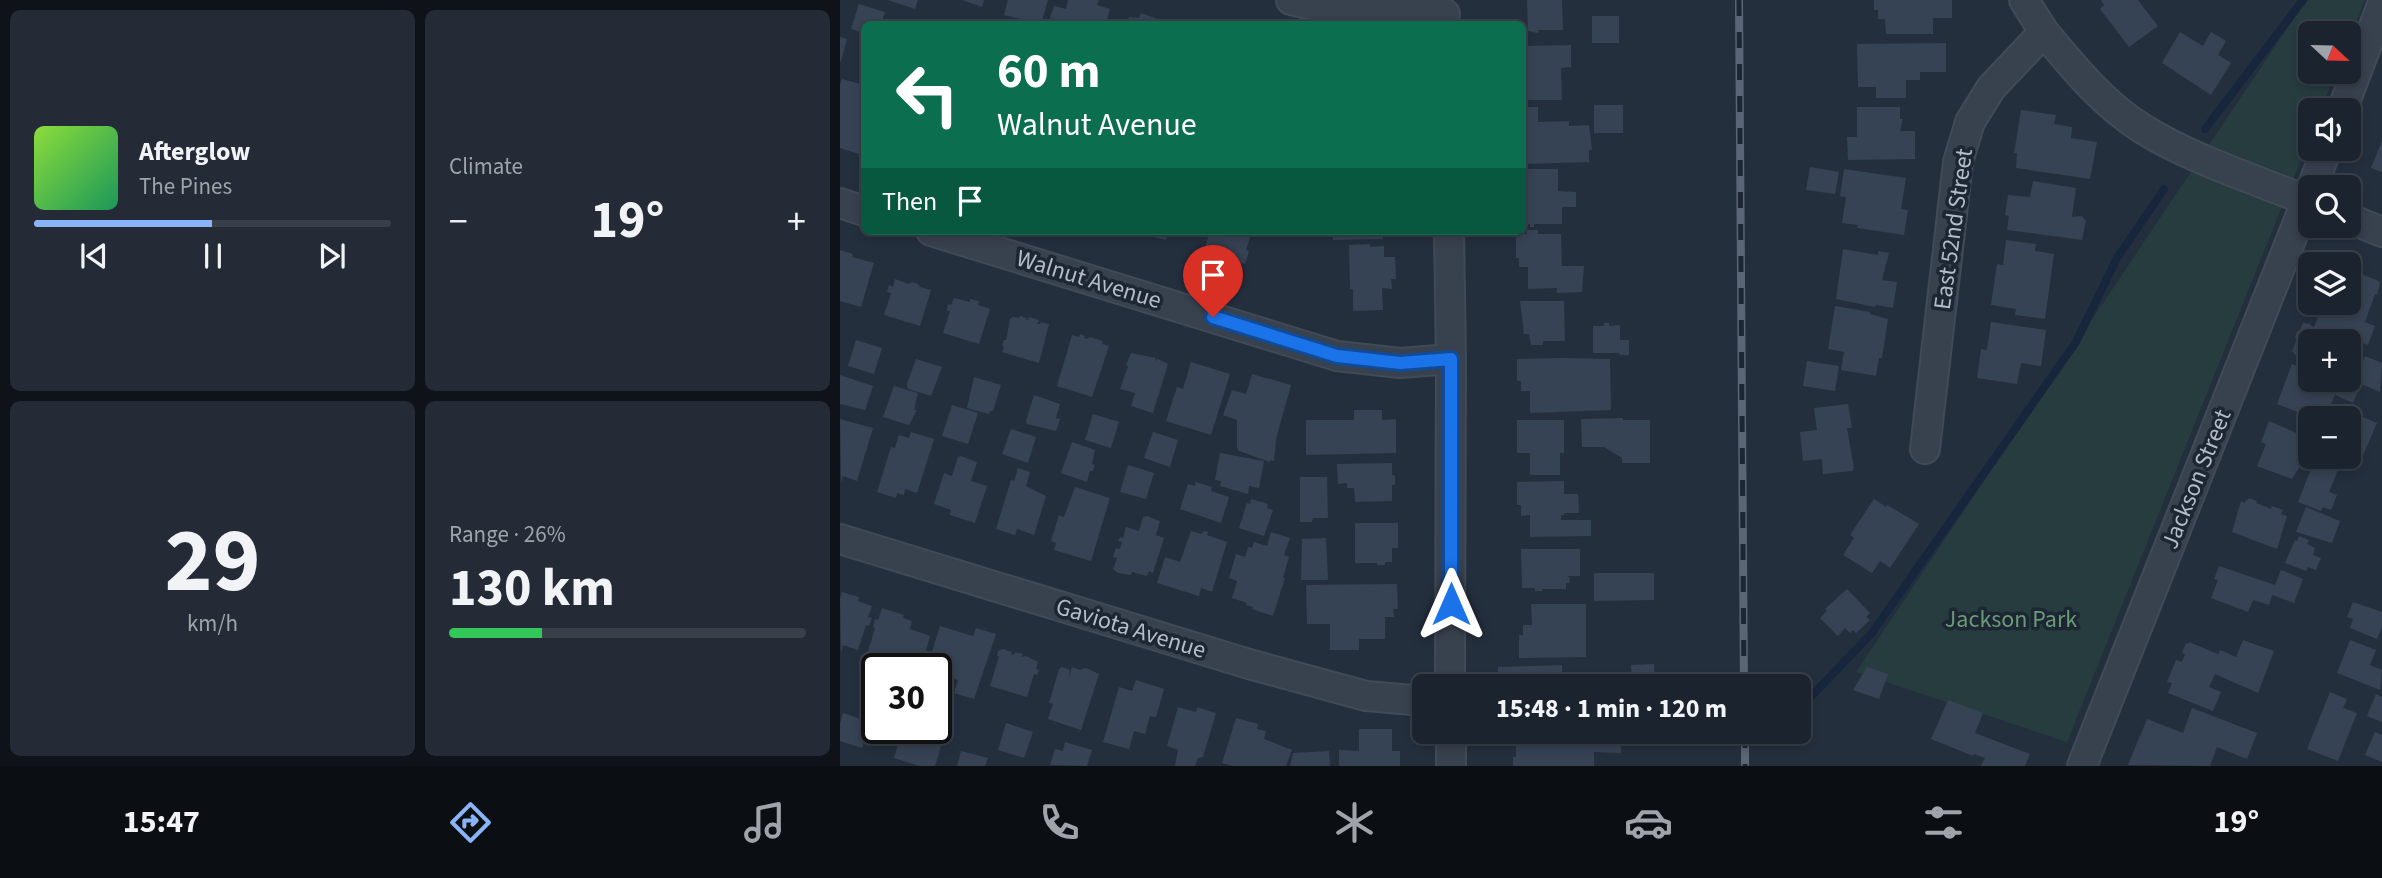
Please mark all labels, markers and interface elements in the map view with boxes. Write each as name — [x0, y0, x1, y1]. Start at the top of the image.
north arrow — [2298, 21, 2361, 84]
map controls — [2298, 21, 2361, 469]
text: 60 m — [997, 37, 1101, 107]
icon: left — [882, 49, 973, 140]
button: sound — [2298, 98, 2361, 161]
text: Walnut Avenue — [997, 102, 1197, 148]
text: Afterglow — [139, 133, 250, 170]
street label: East 52nd Street — [1925, 146, 1982, 312]
text: Climate — [449, 150, 523, 183]
text: The Pines — [139, 170, 232, 203]
button: search — [2298, 175, 2361, 238]
icon: arrive — [951, 182, 989, 220]
text: Then — [882, 183, 937, 220]
text: 19° — [591, 184, 664, 258]
text: − — [449, 195, 468, 249]
text: + — [787, 195, 806, 249]
icon: previous — [75, 237, 113, 275]
icon: pause — [194, 237, 232, 275]
icon: next — [313, 237, 351, 275]
street label: Walnut Avenue — [1012, 241, 1166, 318]
pin — [1183, 245, 1243, 317]
button: layers — [2298, 252, 2361, 315]
icon: arrive — [1194, 256, 1232, 294]
button: + — [2298, 329, 2361, 392]
street label: Jackson Street — [2153, 404, 2240, 554]
button: − — [2298, 406, 2361, 469]
text: 29 — [164, 497, 261, 626]
text: Range · 26% — [449, 518, 566, 551]
text: 130 km — [449, 552, 615, 626]
position arrow — [1414, 567, 1488, 641]
street label: Gaviota Avenue — [1052, 589, 1210, 668]
park label: Jackson Park — [1945, 602, 2077, 637]
text: km/h — [187, 607, 238, 640]
speed limit sign: 30 — [861, 653, 952, 744]
text: 15:48 · 1 min · 120 m — [1496, 690, 1727, 727]
icon: directions — [446, 798, 495, 847]
icon: music — [740, 798, 789, 847]
icon: phone — [1035, 798, 1084, 847]
icon: climate — [1330, 798, 1379, 847]
icon: car — [1624, 798, 1673, 847]
icon: filters — [1919, 798, 1968, 847]
text: 15:47 — [123, 799, 200, 845]
text: 19° — [2214, 799, 2259, 845]

